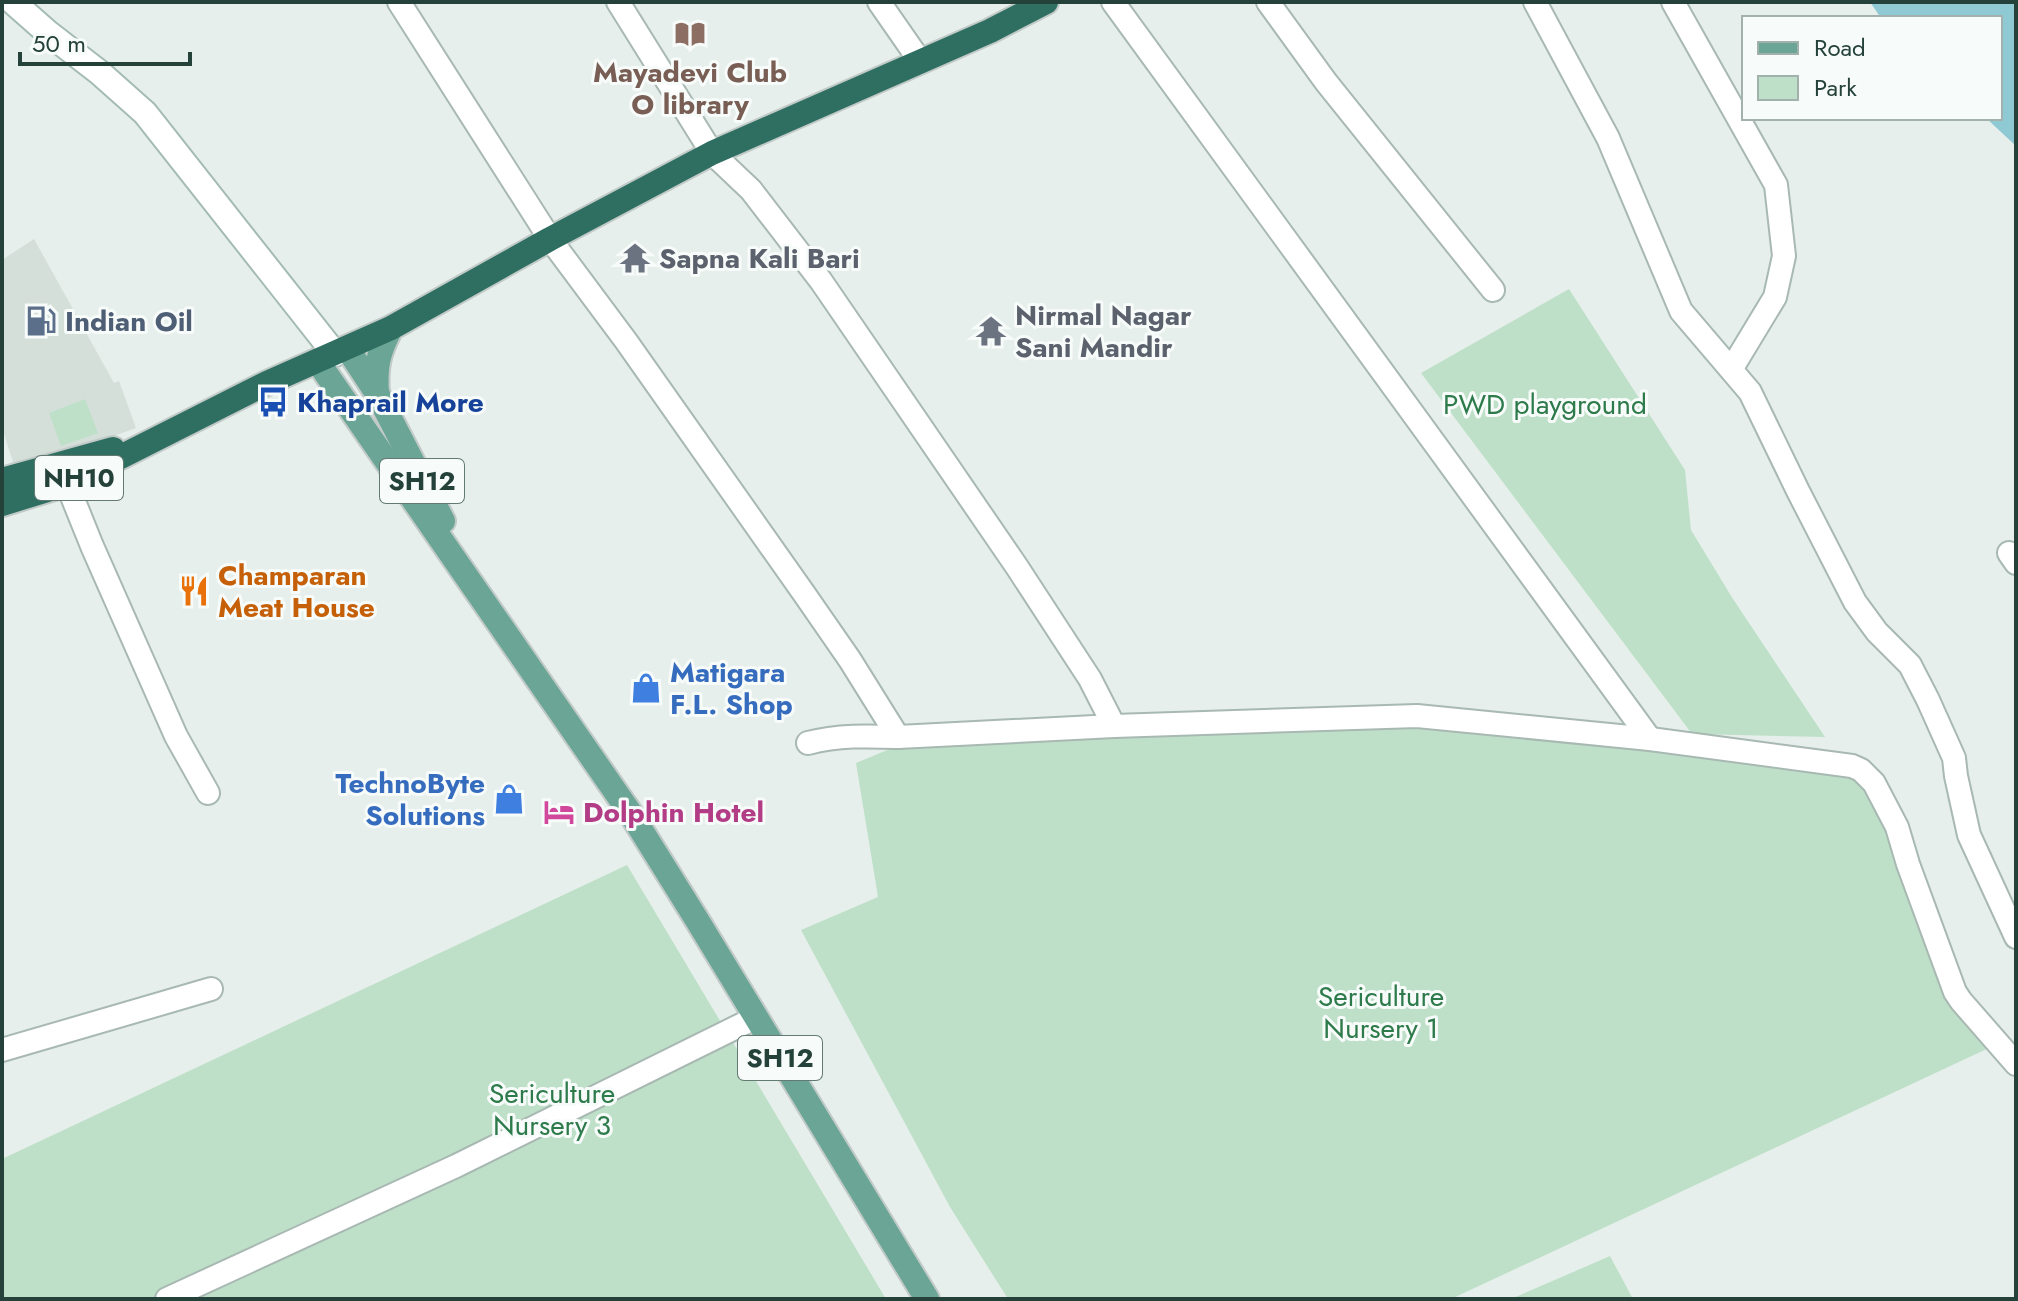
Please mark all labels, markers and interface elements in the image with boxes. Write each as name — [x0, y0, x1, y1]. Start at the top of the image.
scale bar — [20, 16, 190, 66]
legend — [1742, 16, 2002, 120]
library icon: Mayadevi Club O library — [673, 17, 707, 51]
text: 50 m — [32, 26, 86, 61]
text: Road — [1814, 30, 1866, 65]
place label: Mayadevi Club O library — [593, 52, 787, 125]
text: Park — [1814, 70, 1857, 105]
place label: Sapna Kali Bari — [659, 238, 860, 279]
temple icon: Sapna Kali Bari — [618, 241, 652, 275]
place label: Nirmal Nagar Sani Mandir — [1015, 295, 1192, 368]
place label: Indian Oil — [65, 301, 193, 342]
fuel station icon: Indian Oil — [24, 304, 58, 338]
temple icon: Nirmal Nagar Sani Mandir — [974, 314, 1008, 348]
place label: Khaprail More — [297, 382, 484, 423]
park label: PWD playground — [1443, 384, 1647, 425]
bus stop icon: Khaprail More — [256, 385, 290, 419]
road number: NH10 — [35, 456, 123, 500]
road number: SH12 — [380, 459, 464, 503]
place label: Champaran Meat House — [218, 555, 375, 628]
restaurant icon: Champaran Meat House — [177, 574, 211, 608]
place label: Matigara F.L. Shop — [670, 652, 793, 725]
shop icon: Matigara F.L. Shop — [629, 671, 663, 705]
place label: TechnoByte Solutions — [336, 763, 485, 836]
shop icon: TechnoByte Solutions — [492, 782, 526, 816]
place label: Dolphin Hotel — [583, 792, 764, 833]
hotel icon: Dolphin Hotel — [542, 795, 576, 829]
park label: Sericulture Nursery 1 — [1318, 976, 1444, 1049]
road number: SH12 — [738, 1036, 822, 1080]
park label: Sericulture Nursery 3 — [489, 1073, 615, 1146]

